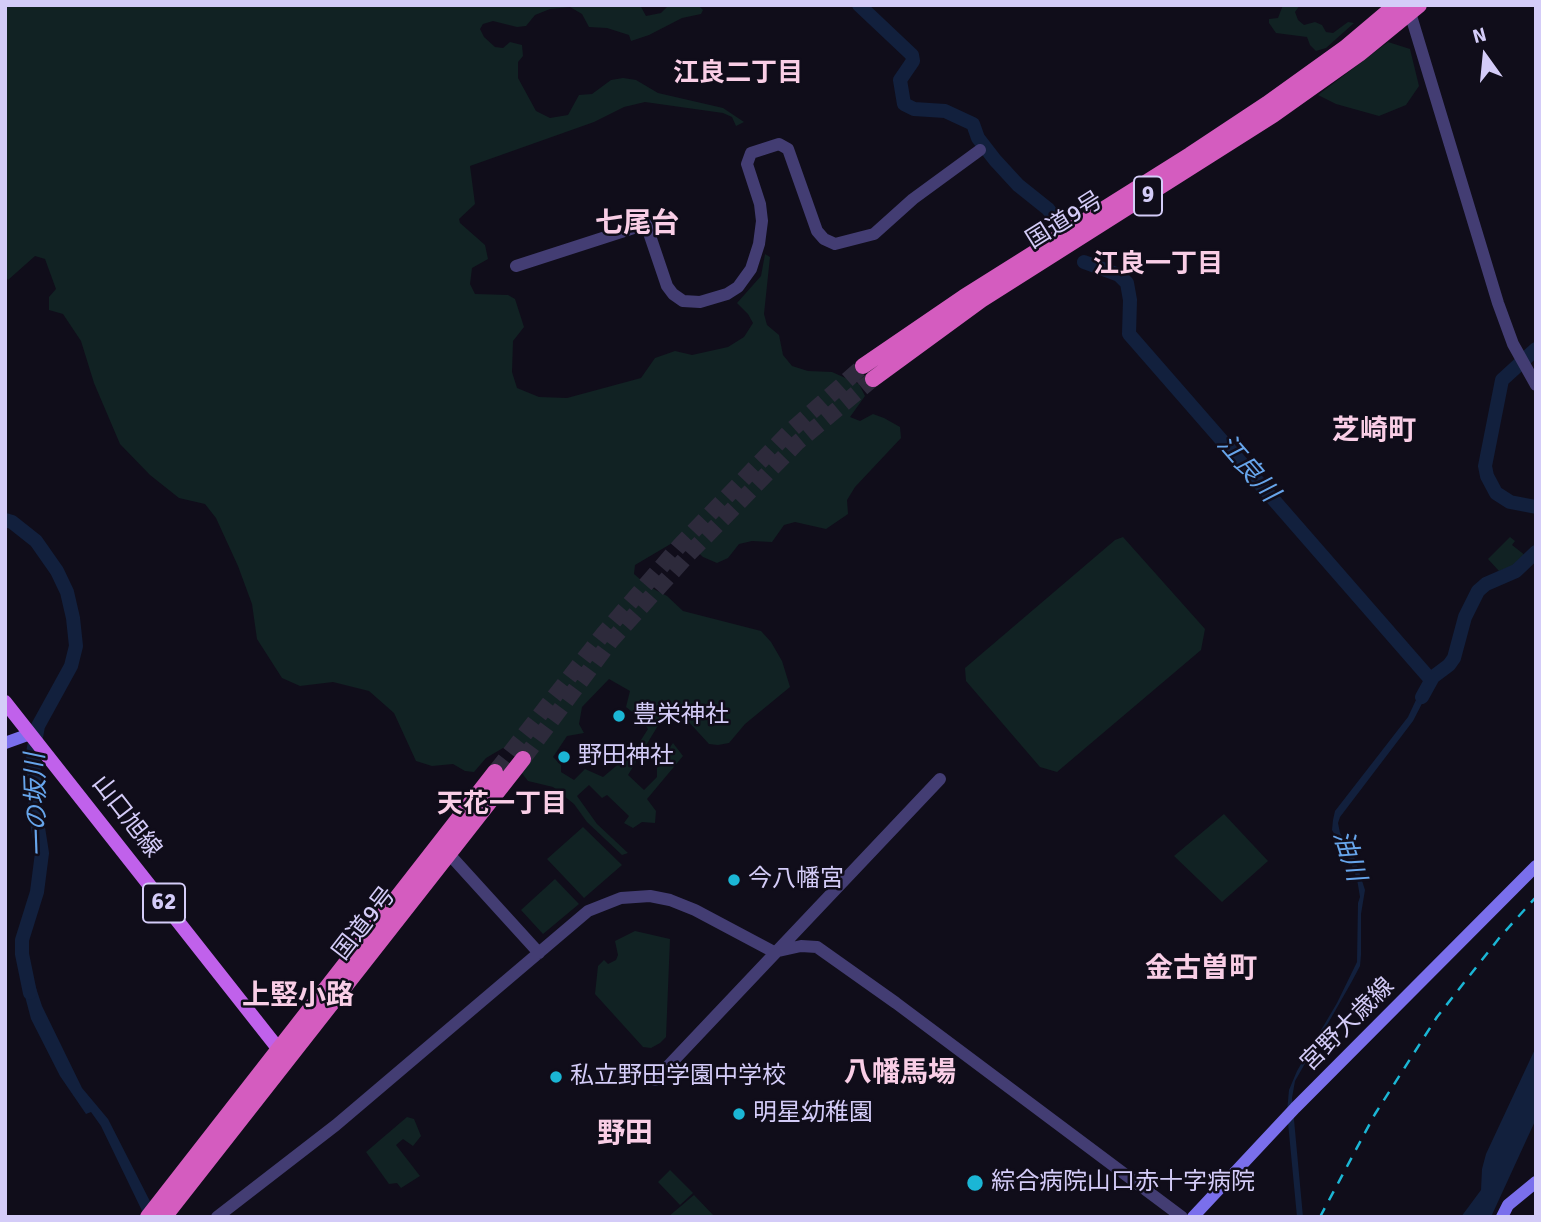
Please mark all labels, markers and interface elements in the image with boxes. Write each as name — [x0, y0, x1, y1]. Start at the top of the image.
north arrow — [1450, 21, 1520, 91]
text: N — [1470, 22, 1489, 49]
district label: 江良二丁目 — [673, 58, 803, 90]
road number: 9 — [1134, 176, 1162, 216]
street label: 国道9号 — [1021, 186, 1109, 256]
district label: 七尾台 — [595, 208, 679, 242]
district label: 江良一丁目 — [1093, 249, 1223, 281]
district label: 芝崎町 — [1332, 415, 1416, 449]
water label: 江良川 — [1210, 429, 1284, 509]
place label: 豊栄神社 — [633, 702, 729, 730]
marker: 豊栄神社 — [611, 708, 627, 724]
place label: 野田神社 — [578, 743, 674, 771]
marker: 野田神社 — [556, 749, 572, 765]
water label: 一の坂川 — [21, 752, 55, 858]
street label: 山口旭線 — [85, 770, 167, 864]
district label: 天花一丁目 — [437, 789, 567, 821]
water label: 油川 — [1325, 826, 1371, 886]
place label: 今八幡宮 — [748, 866, 844, 894]
marker: 今八幡宮 — [726, 872, 742, 888]
street label: 国道9号 — [327, 882, 403, 966]
road number: 62 — [143, 884, 185, 922]
district label: 金古曽町 — [1145, 953, 1257, 987]
street label: 宮野大歳線 — [1295, 972, 1401, 1078]
district label: 上竪小路 — [242, 980, 354, 1014]
district label: 八幡馬場 — [844, 1057, 956, 1091]
place label: 私立野田学園中学校 — [570, 1063, 786, 1091]
marker: 私立野田学園中学校 — [548, 1069, 564, 1085]
place label: 明星幼稚園 — [753, 1100, 873, 1128]
marker: 明星幼稚園 — [731, 1106, 747, 1122]
district label: 野田 — [597, 1118, 653, 1152]
place label: 綜合病院山口赤十字病院 — [991, 1169, 1255, 1197]
marker: 綜合病院山口赤十字病院 — [965, 1173, 985, 1193]

